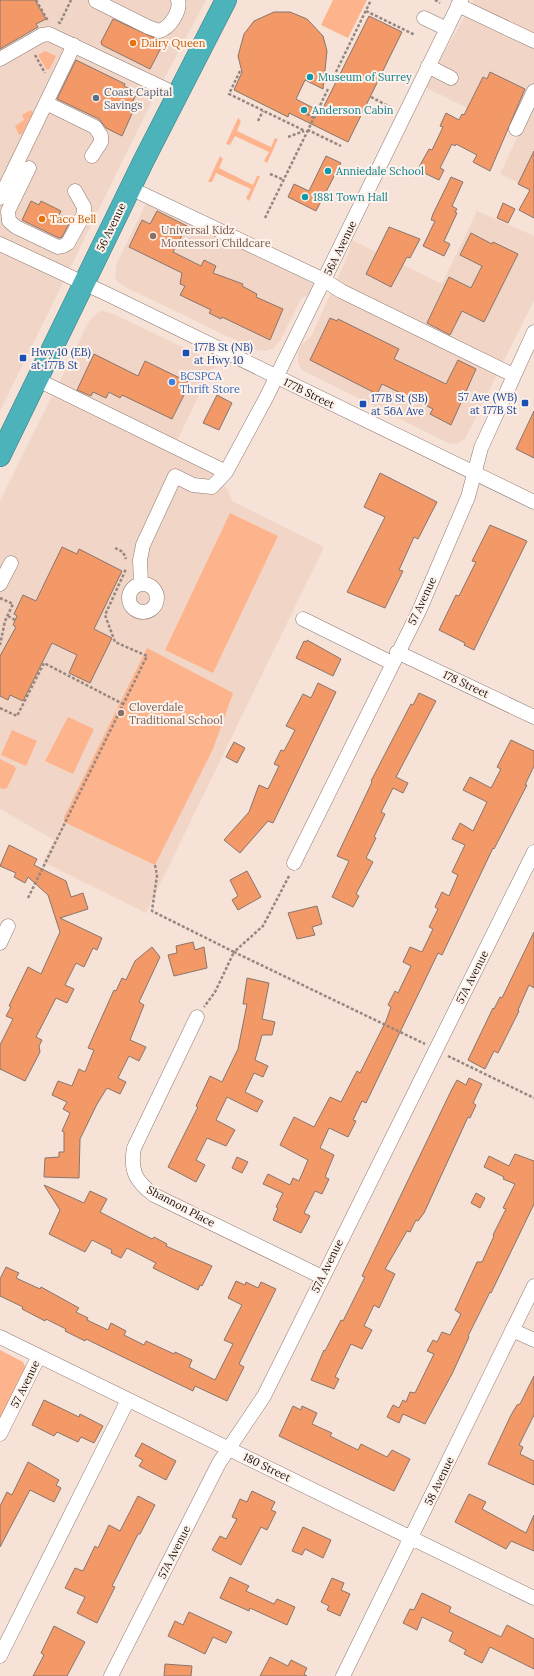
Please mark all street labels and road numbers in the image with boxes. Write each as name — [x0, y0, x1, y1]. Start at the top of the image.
street label: 56 Avenue — [93, 200, 129, 254]
street label: 56A Avenue — [321, 218, 359, 278]
street label: 177B Street — [281, 375, 337, 412]
street label: 57 Avenue — [405, 575, 439, 627]
street label: 178 Street — [441, 667, 492, 701]
street label: 57A Avenue — [453, 948, 491, 1006]
street label: Shannon Place — [145, 1182, 217, 1230]
street label: 57A Avenue — [308, 1237, 346, 1295]
street label: 57 Avenue — [7, 1358, 43, 1410]
street label: 180 Street — [241, 1450, 294, 1485]
street label: 58 Avenue — [421, 1454, 457, 1508]
street label: 57A Avenue — [155, 1523, 193, 1581]

